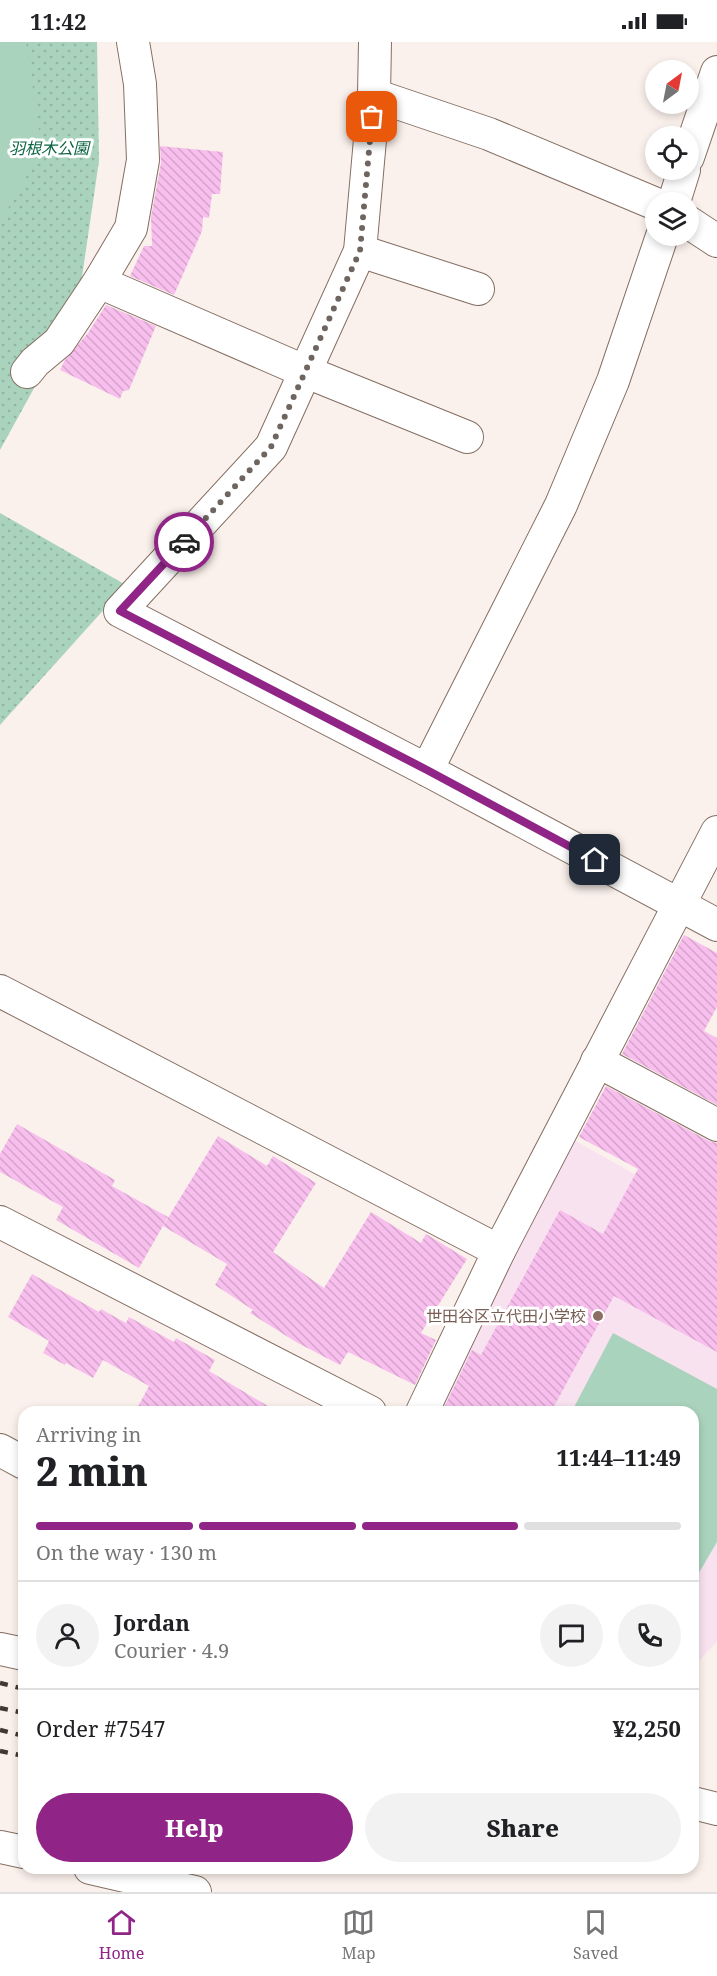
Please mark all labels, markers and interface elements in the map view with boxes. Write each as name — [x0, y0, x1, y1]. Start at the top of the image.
text: 11:42 — [30, 6, 86, 36]
north arrow — [645, 60, 699, 114]
map controls — [645, 60, 699, 246]
pin — [346, 91, 397, 142]
icon: bag — [355, 100, 388, 133]
button: locate — [645, 126, 699, 180]
park label: 羽根木公園 — [9, 137, 91, 159]
button: layers — [645, 192, 699, 246]
courier — [154, 512, 214, 572]
icon: car — [168, 526, 201, 559]
pin — [569, 834, 620, 885]
icon: home — [578, 843, 611, 876]
place label: 世田谷区立代田小学校 — [426, 1305, 586, 1327]
marker: 世田谷区立代田小学校 — [591, 1309, 605, 1323]
text: Arriving in — [36, 1421, 141, 1448]
text: 11:44–11:49 — [557, 1442, 681, 1472]
text: 2 min — [36, 1444, 148, 1497]
text: On the way · 130 m — [36, 1539, 217, 1566]
button: person — [36, 1604, 99, 1667]
button: chat — [540, 1604, 603, 1667]
button: phone — [618, 1604, 681, 1667]
text: Jordan — [114, 1607, 190, 1637]
text: Courier · 4.9 — [114, 1637, 229, 1664]
text: Order #7547 — [36, 1713, 166, 1743]
text: ¥2,250 — [612, 1713, 681, 1743]
button: Help — [36, 1793, 353, 1862]
button: Share — [365, 1793, 681, 1862]
tab: Home — [99, 1906, 144, 1964]
tab: Map — [342, 1906, 376, 1964]
tab: Saved — [573, 1906, 618, 1964]

